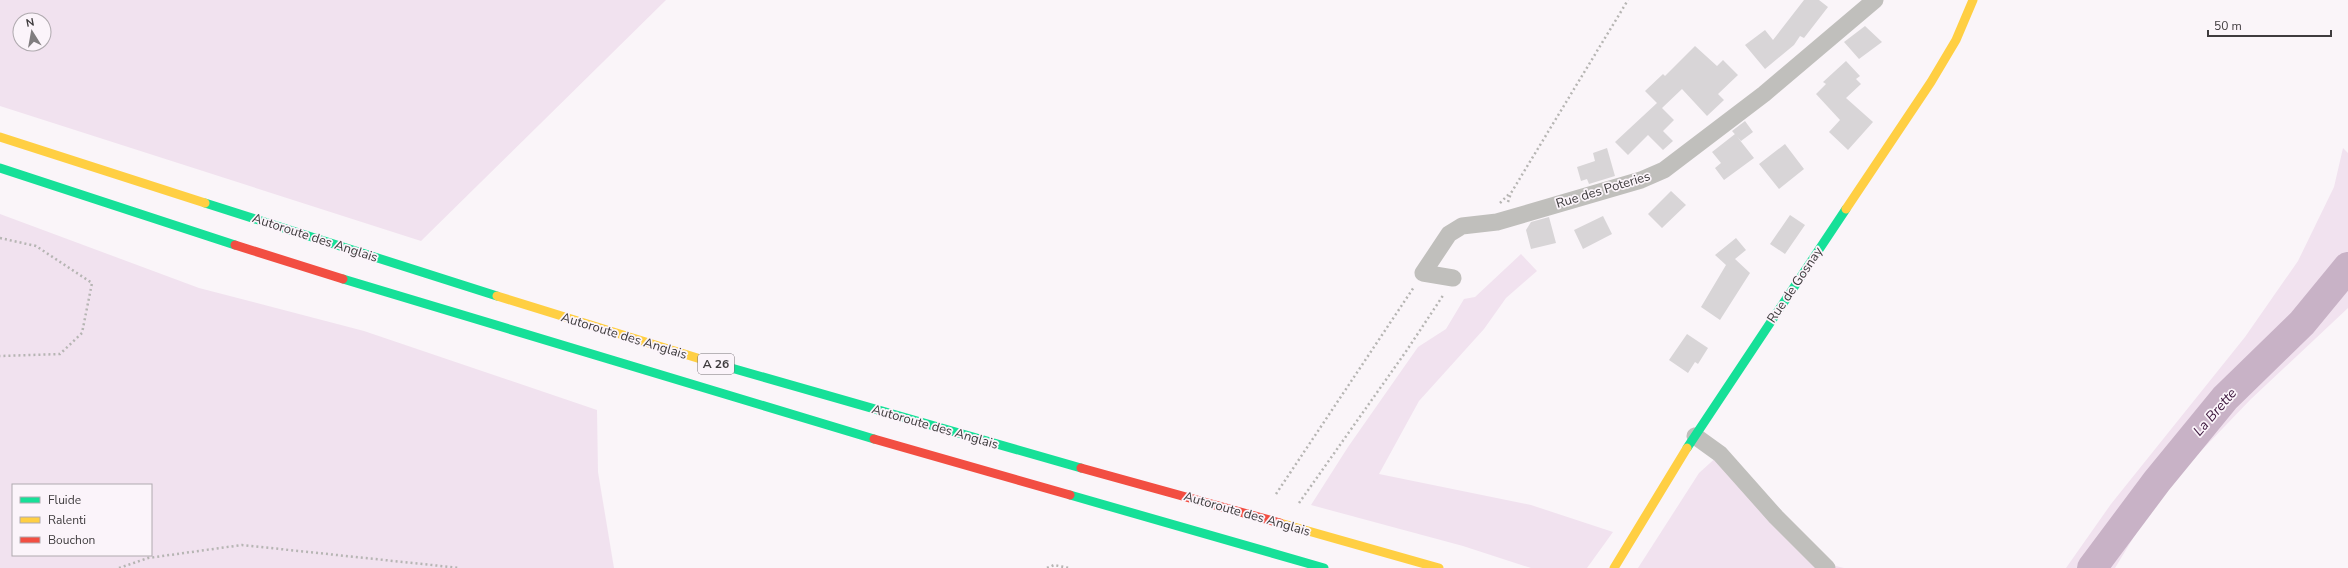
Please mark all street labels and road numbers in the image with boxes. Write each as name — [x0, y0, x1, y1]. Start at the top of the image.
street label: Rue des Poteries — [1554, 167, 1652, 213]
street label: Autoroute des Anglais — [250, 209, 380, 267]
street label: Rue de Gosnay — [1763, 243, 1827, 326]
street label: Autoroute des Anglais — [559, 308, 689, 364]
road number: A 26 — [698, 354, 734, 374]
street label: Autoroute des Anglais — [870, 400, 1000, 454]
street label: Autoroute des Anglais — [1182, 487, 1312, 541]

